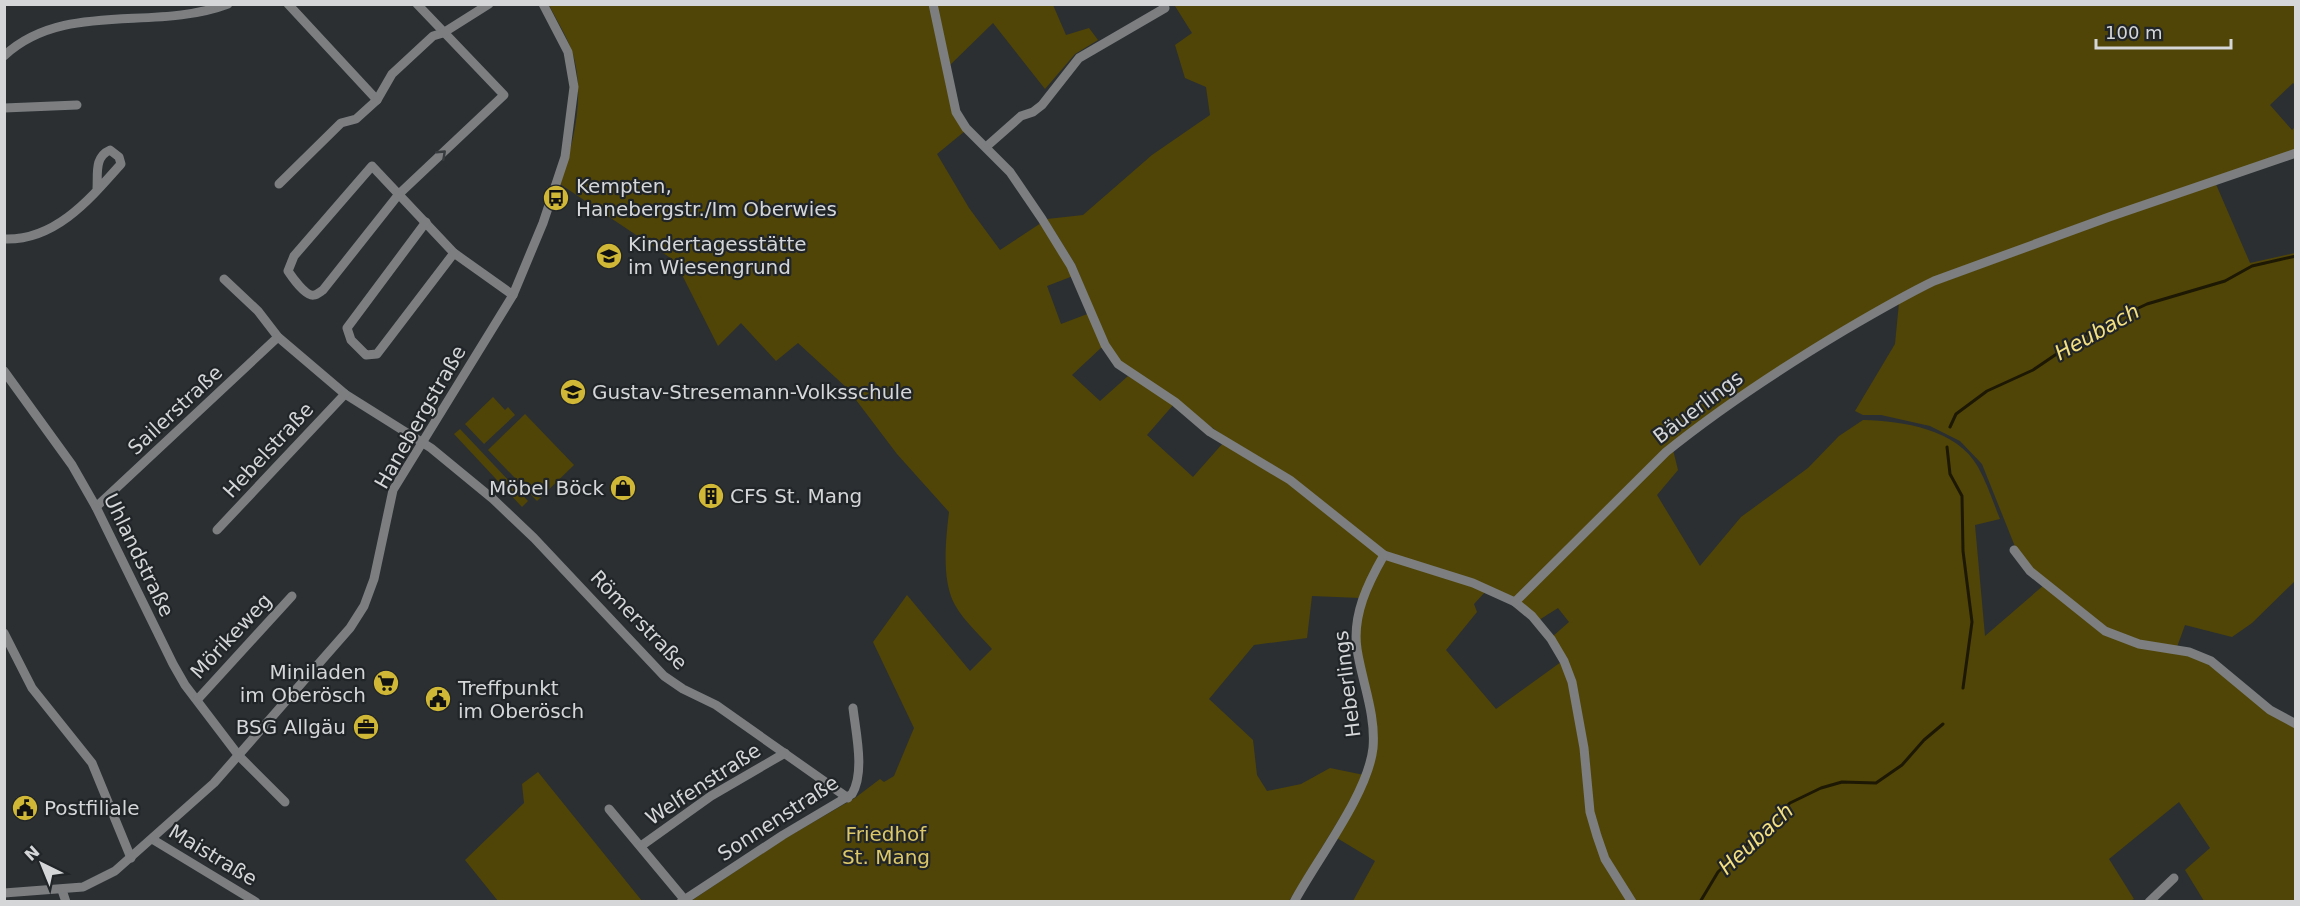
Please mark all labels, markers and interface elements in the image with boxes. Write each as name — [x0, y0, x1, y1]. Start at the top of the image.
scale bar — [2096, 12, 2231, 50]
text: 100 m — [2105, 22, 2163, 43]
one-way arrow — [435, 150, 445, 161]
place label: Kempten, Hanebergstr./Im Oberwies — [576, 174, 837, 221]
bus stop icon: Kempten, Hanebergstr./Im Oberwies — [541, 183, 571, 213]
place label: Kindertagesstätte im Wiesengrund — [628, 232, 807, 279]
school or university icon: Kindertagesstätte im Wiesengrund — [594, 241, 624, 271]
water label: Heubach — [2050, 299, 2144, 365]
street label: Hanebergstraße — [369, 341, 471, 493]
street label: Sailerstraße — [123, 360, 227, 460]
street label: Bäuerlings — [1648, 365, 1748, 449]
school or university icon: Gustav-Stresemann-Volksschule — [558, 377, 588, 407]
place label: Gustav-Stresemann-Volksschule — [592, 380, 912, 404]
street label: Hebelstraße — [218, 397, 318, 503]
shop icon: Möbel Böck — [608, 473, 638, 503]
place label: Möbel Böck — [489, 476, 604, 500]
building icon: CFS St. Mang — [696, 481, 726, 511]
place label: CFS St. Mang — [730, 484, 862, 508]
street label: Uhlandstraße — [99, 489, 179, 621]
street label: Römerstraße — [586, 565, 692, 675]
street label: Mörikeweg — [185, 588, 277, 684]
street label: Heberlings — [1329, 629, 1365, 739]
place label: Miniladen im Oberösch — [240, 660, 366, 707]
supermarket icon: Miniladen im Oberösch — [371, 668, 401, 698]
place label: Treffpunkt im Oberösch — [457, 676, 584, 723]
public building icon: Treffpunkt im Oberösch — [423, 684, 453, 714]
office icon: BSG Allgäu — [351, 712, 381, 742]
place label: BSG Allgäu — [236, 715, 346, 739]
street label: Welfenstraße — [641, 738, 765, 830]
street label: Sonnenstraße — [713, 770, 843, 866]
public building icon: Postfiliale — [10, 793, 40, 823]
place label: Postfiliale — [44, 796, 140, 820]
water label: Heubach — [1714, 798, 1798, 880]
street label: Maistraße — [165, 819, 261, 891]
park label: Friedhof St. Mang — [842, 822, 930, 869]
north arrow — [12, 834, 72, 894]
text: N — [21, 842, 43, 865]

